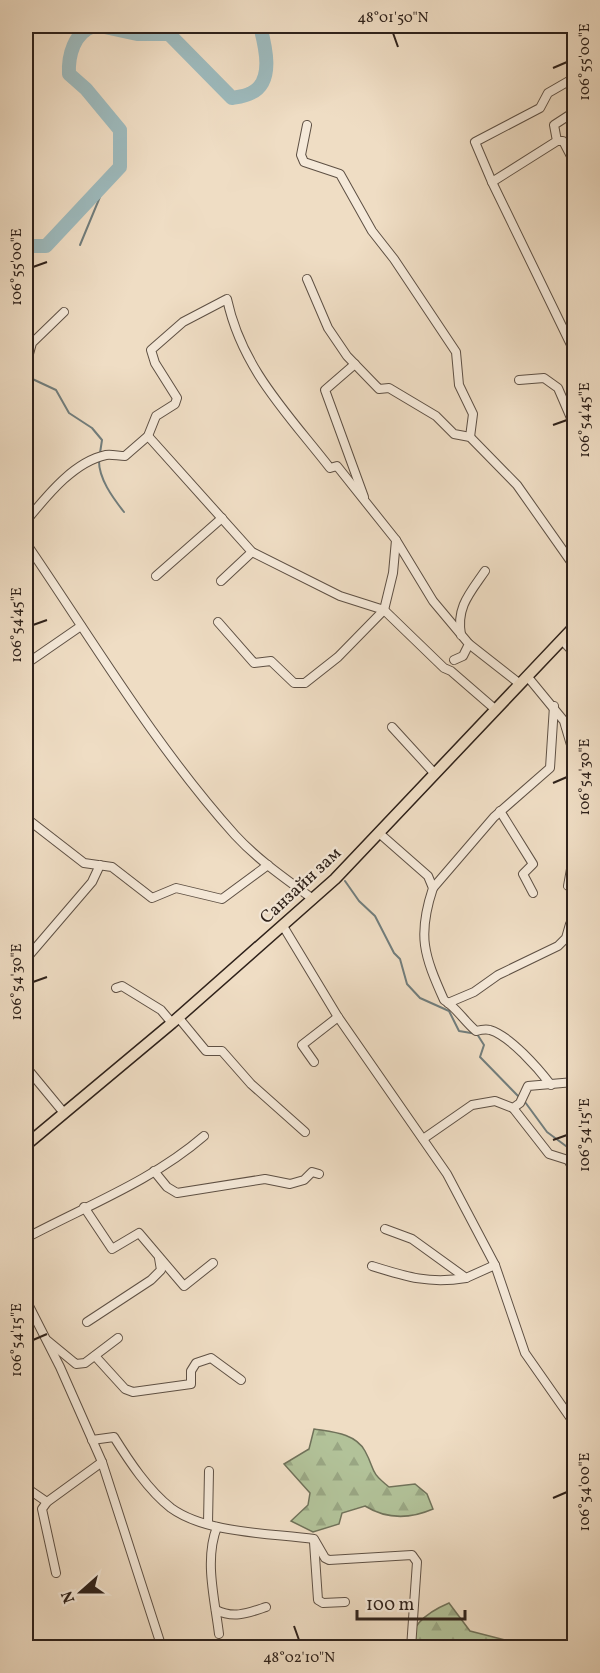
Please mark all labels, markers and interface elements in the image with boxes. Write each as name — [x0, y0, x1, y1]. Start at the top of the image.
text: 48°01'50"N — [357, 8, 429, 29]
text: 106°55'00"E — [575, 23, 596, 101]
text: 106°55'00"E — [7, 228, 28, 306]
text: 106°54'45"E — [575, 382, 596, 458]
text: 106°54'45"E — [7, 587, 28, 663]
text: 106°54'30"E — [575, 738, 596, 816]
street label: Санзайн зам — [255, 842, 347, 930]
text: 106°54'30"E — [7, 943, 28, 1021]
text: 106°54'15"E — [575, 1098, 596, 1172]
text: 106°54'15"E — [7, 1303, 28, 1377]
text: 106°54'00"E — [575, 1453, 596, 1531]
north arrow — [51, 1562, 111, 1622]
scale bar — [357, 1583, 465, 1621]
text: N — [56, 1587, 81, 1606]
text: 100 m — [366, 1593, 415, 1618]
text: 48°02'10"N — [263, 1648, 335, 1669]

